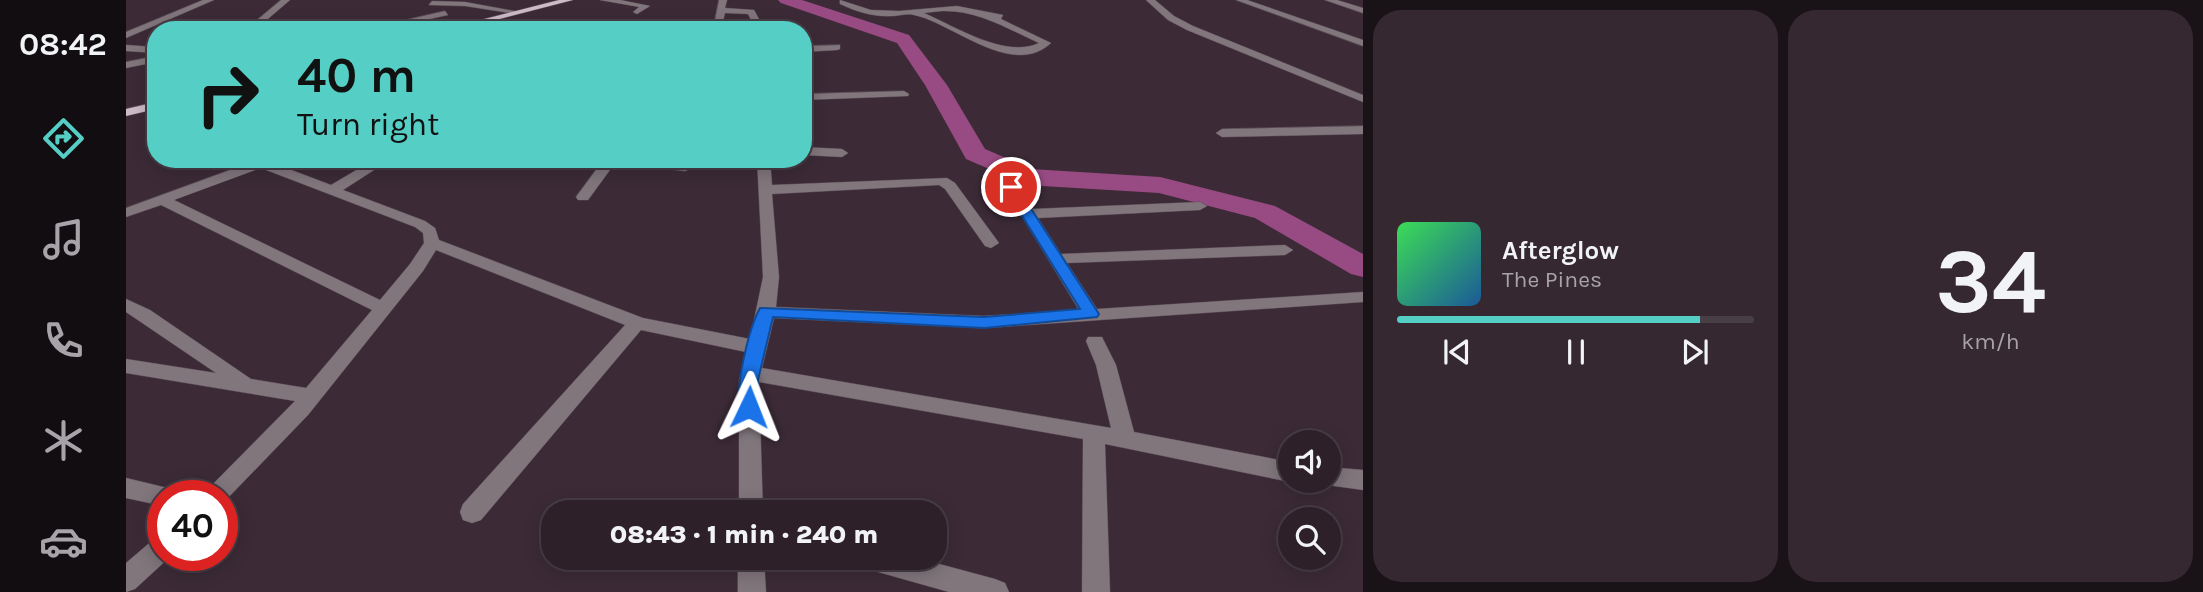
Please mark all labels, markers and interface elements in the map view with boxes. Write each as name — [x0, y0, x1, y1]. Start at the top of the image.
text: 08:42 — [19, 26, 107, 63]
text: 40 m — [297, 47, 416, 104]
icon: right — [182, 49, 273, 140]
text: Turn right — [297, 106, 439, 143]
icon: directions — [39, 114, 88, 163]
pin — [981, 157, 1041, 217]
icon: arrive — [992, 168, 1030, 206]
icon: music — [39, 215, 88, 264]
text: 34 — [1935, 229, 2046, 335]
text: Afterglow — [1502, 235, 1619, 266]
text: The Pines — [1502, 266, 1602, 293]
icon: phone — [39, 316, 88, 365]
text: km/h — [1961, 328, 2020, 355]
icon: previous — [1438, 333, 1476, 371]
icon: pause — [1557, 333, 1595, 371]
icon: next — [1676, 333, 1714, 371]
position arrow — [712, 370, 786, 444]
icon: climate — [39, 416, 88, 465]
map controls — [1278, 430, 1341, 570]
button: sound — [1278, 430, 1341, 493]
speed limit sign: 40 — [147, 480, 238, 571]
button: search — [1278, 507, 1341, 570]
icon: car — [39, 517, 88, 566]
text: 08:43 · 1 min · 240 m — [610, 519, 878, 550]

